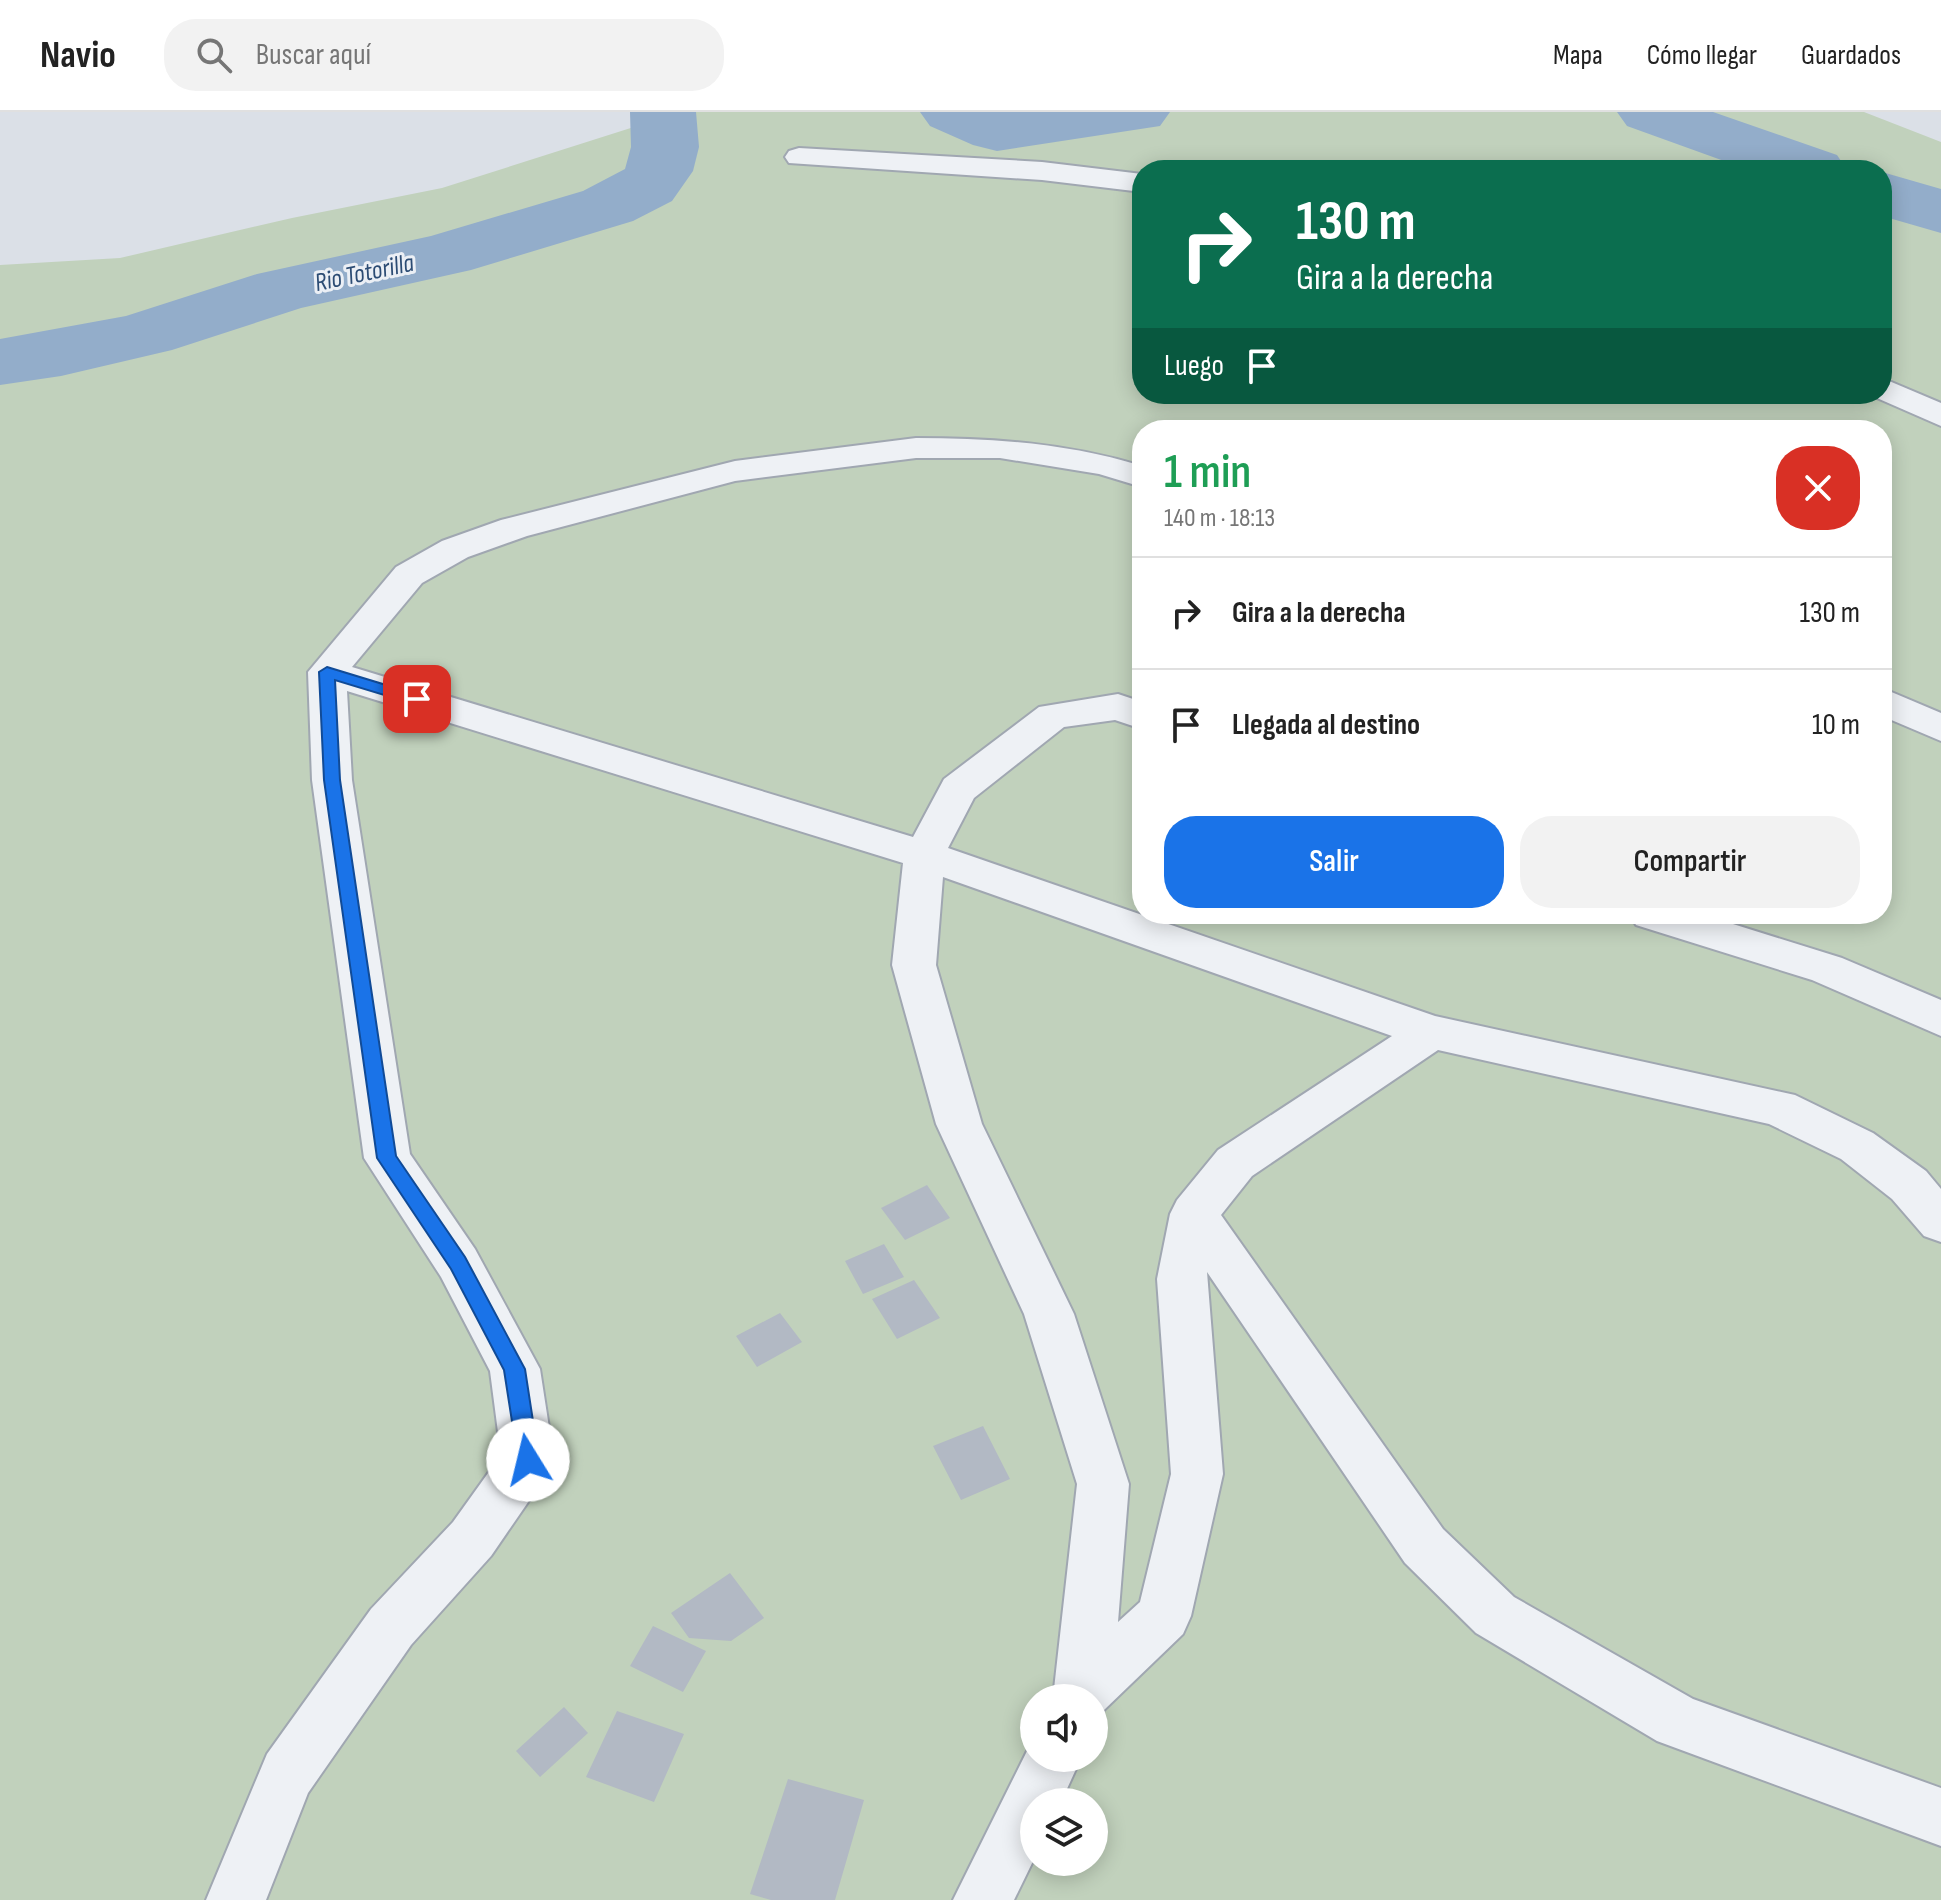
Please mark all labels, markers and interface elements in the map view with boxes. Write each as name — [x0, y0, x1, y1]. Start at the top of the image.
search box — [164, 19, 724, 91]
text: Navio — [40, 33, 116, 78]
icon: search — [192, 33, 236, 77]
text: Buscar aquí — [256, 37, 371, 73]
text: Mapa — [1553, 39, 1603, 72]
text: Cómo llegar — [1647, 39, 1757, 72]
text: Guardados — [1801, 39, 1901, 72]
text: 130 m — [1296, 189, 1416, 256]
icon: right — [1164, 192, 1268, 296]
water label: Rio Totorilla — [312, 248, 417, 299]
text: Gira a la derecha — [1296, 257, 1493, 300]
icon: arrive — [1240, 344, 1284, 388]
text: Luego — [1164, 348, 1224, 384]
text: 1 min — [1164, 444, 1251, 501]
button: close — [1776, 446, 1860, 530]
text: 140 m · 18:13 — [1164, 503, 1275, 534]
icon: right — [1164, 591, 1208, 635]
text: Gira a la derecha — [1232, 595, 1406, 631]
text: 130 m — [1800, 595, 1860, 631]
pin — [383, 665, 451, 733]
icon: arrive — [395, 677, 439, 721]
icon: arrive — [1164, 703, 1208, 747]
text: Llegada al destino — [1232, 707, 1420, 743]
text: 10 m — [1812, 707, 1860, 743]
button: Salir — [1164, 816, 1504, 908]
button: Compartir — [1520, 816, 1860, 908]
position arrow — [486, 1418, 570, 1502]
map controls — [1020, 1684, 1108, 1876]
button: sound — [1020, 1684, 1108, 1772]
button: layers — [1020, 1788, 1108, 1876]

